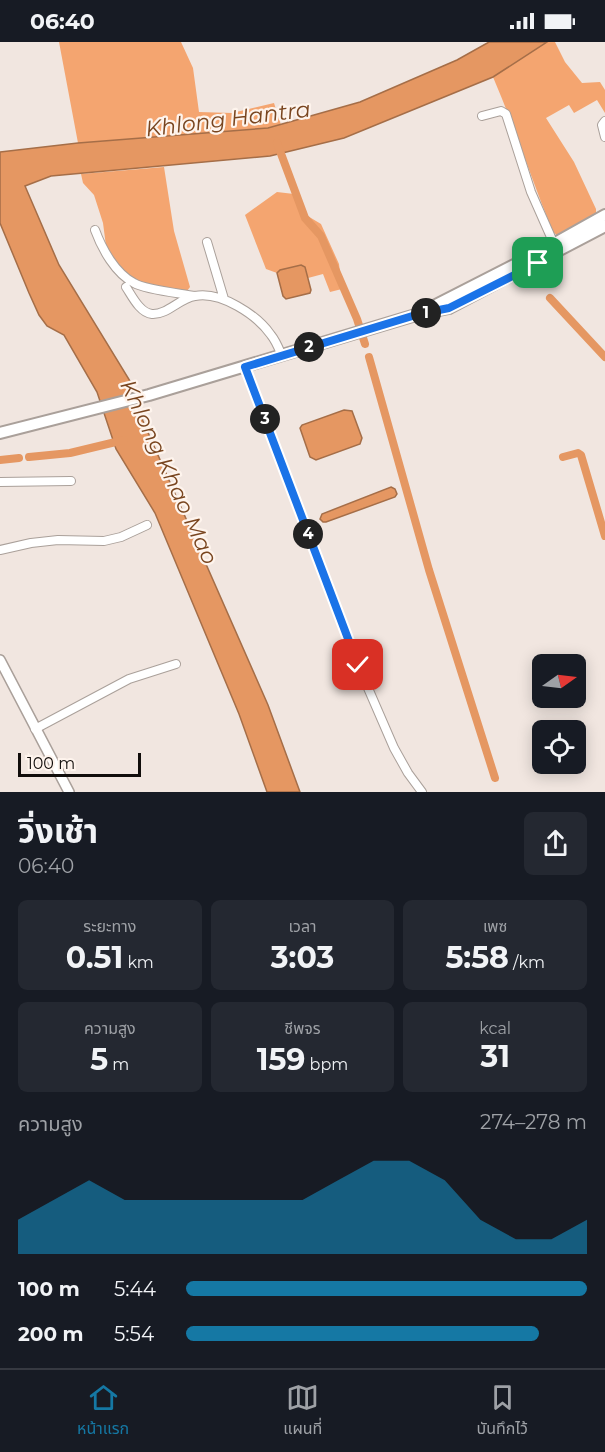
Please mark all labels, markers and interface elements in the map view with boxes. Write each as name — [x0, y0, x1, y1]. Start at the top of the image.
text: 06:40 — [30, 8, 95, 35]
water label: Khlong Hantra — [144, 95, 312, 143]
pin — [512, 237, 563, 288]
icon: arrive — [521, 246, 554, 279]
pin: 1 — [411, 298, 441, 328]
text: 1 — [423, 303, 429, 322]
pin: 2 — [294, 332, 324, 362]
text: 2 — [304, 337, 314, 356]
water label: Khlong Khao Mao — [114, 375, 224, 569]
pin: 3 — [250, 404, 280, 434]
text: 3 — [260, 409, 270, 428]
pin: 4 — [293, 519, 323, 549]
text: 4 — [302, 524, 314, 543]
pin — [332, 639, 383, 690]
icon: check — [341, 648, 374, 681]
north arrow — [532, 654, 586, 708]
map controls — [532, 654, 586, 774]
button: locate — [532, 720, 586, 774]
scale bar — [18, 750, 141, 778]
text: 100 m — [27, 754, 75, 773]
text: วิ่งเช้า — [18, 811, 98, 851]
button: share — [524, 812, 587, 875]
text: 06:40 — [18, 854, 74, 878]
text: ระยะทาง — [83, 917, 136, 936]
text: เวลา — [288, 917, 317, 936]
text: เพซ — [483, 917, 507, 936]
text: 0.51 — [66, 939, 123, 976]
text: 3:03 — [271, 939, 334, 976]
text: 5:58 — [445, 939, 509, 976]
text: km — [123, 953, 154, 972]
text: /km — [509, 953, 545, 972]
text: ความสูง — [84, 1019, 136, 1038]
text: ชีพจร — [284, 1019, 321, 1038]
text: kcal — [479, 1019, 511, 1038]
text: 31 — [480, 1038, 510, 1075]
text: 5 — [90, 1041, 108, 1078]
text: 159 — [257, 1041, 305, 1078]
text: m — [108, 1055, 129, 1074]
text: bpm — [305, 1055, 348, 1074]
text: 274–278 m — [480, 1110, 587, 1134]
text: ความสูง — [18, 1112, 83, 1136]
text: 100 m — [18, 1277, 80, 1301]
text: 5:44 — [114, 1277, 156, 1301]
text: 200 m — [18, 1322, 84, 1346]
text: 5:54 — [114, 1322, 154, 1346]
tab: หน้าแรก — [77, 1381, 129, 1441]
tab: แผนที่ — [283, 1381, 322, 1441]
tab: บันทึกไว้ — [476, 1381, 528, 1441]

